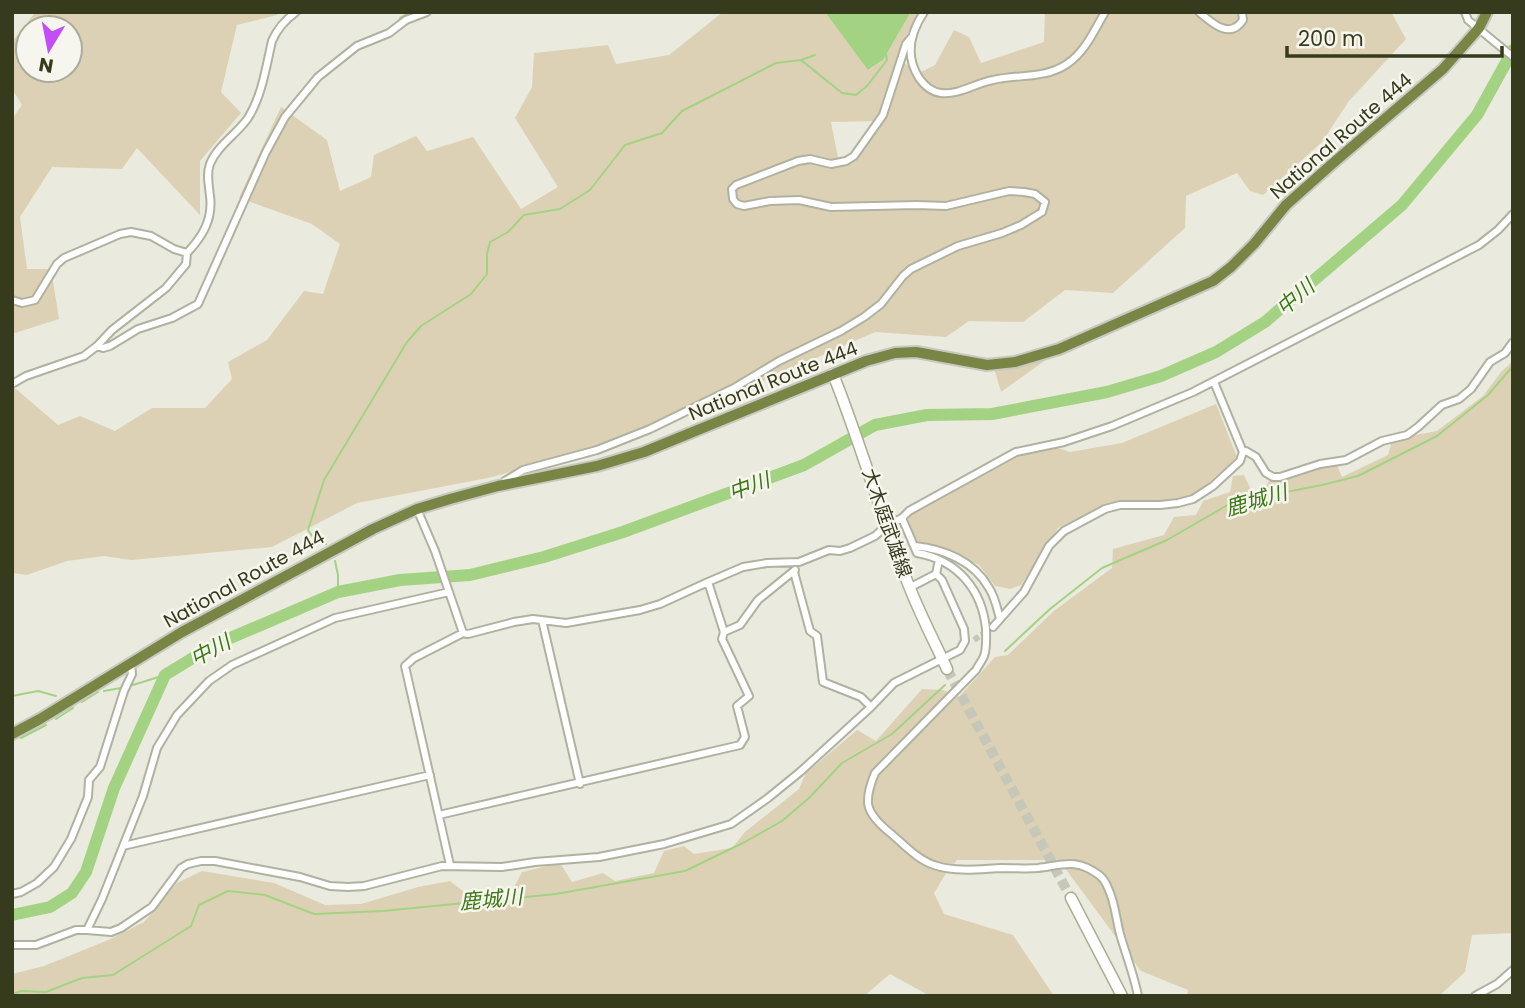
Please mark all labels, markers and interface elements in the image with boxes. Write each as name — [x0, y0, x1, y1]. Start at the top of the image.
north arrow — [14, 14, 84, 84]
scale bar — [1287, 14, 1502, 58]
text: 200 m — [1298, 24, 1364, 53]
text: N — [37, 51, 56, 80]
street label: National Route 444 — [1264, 67, 1418, 205]
water label: 中川 — [1270, 271, 1322, 322]
street label: National Route 444 — [684, 335, 862, 427]
water label: 中川 — [724, 465, 776, 507]
street label: 大木庭武雄線 — [856, 465, 918, 581]
water label: 鹿城川 — [1222, 477, 1292, 523]
street label: National Route 444 — [159, 523, 329, 634]
water label: 中川 — [185, 626, 237, 673]
water label: 鹿城川 — [458, 882, 526, 916]

